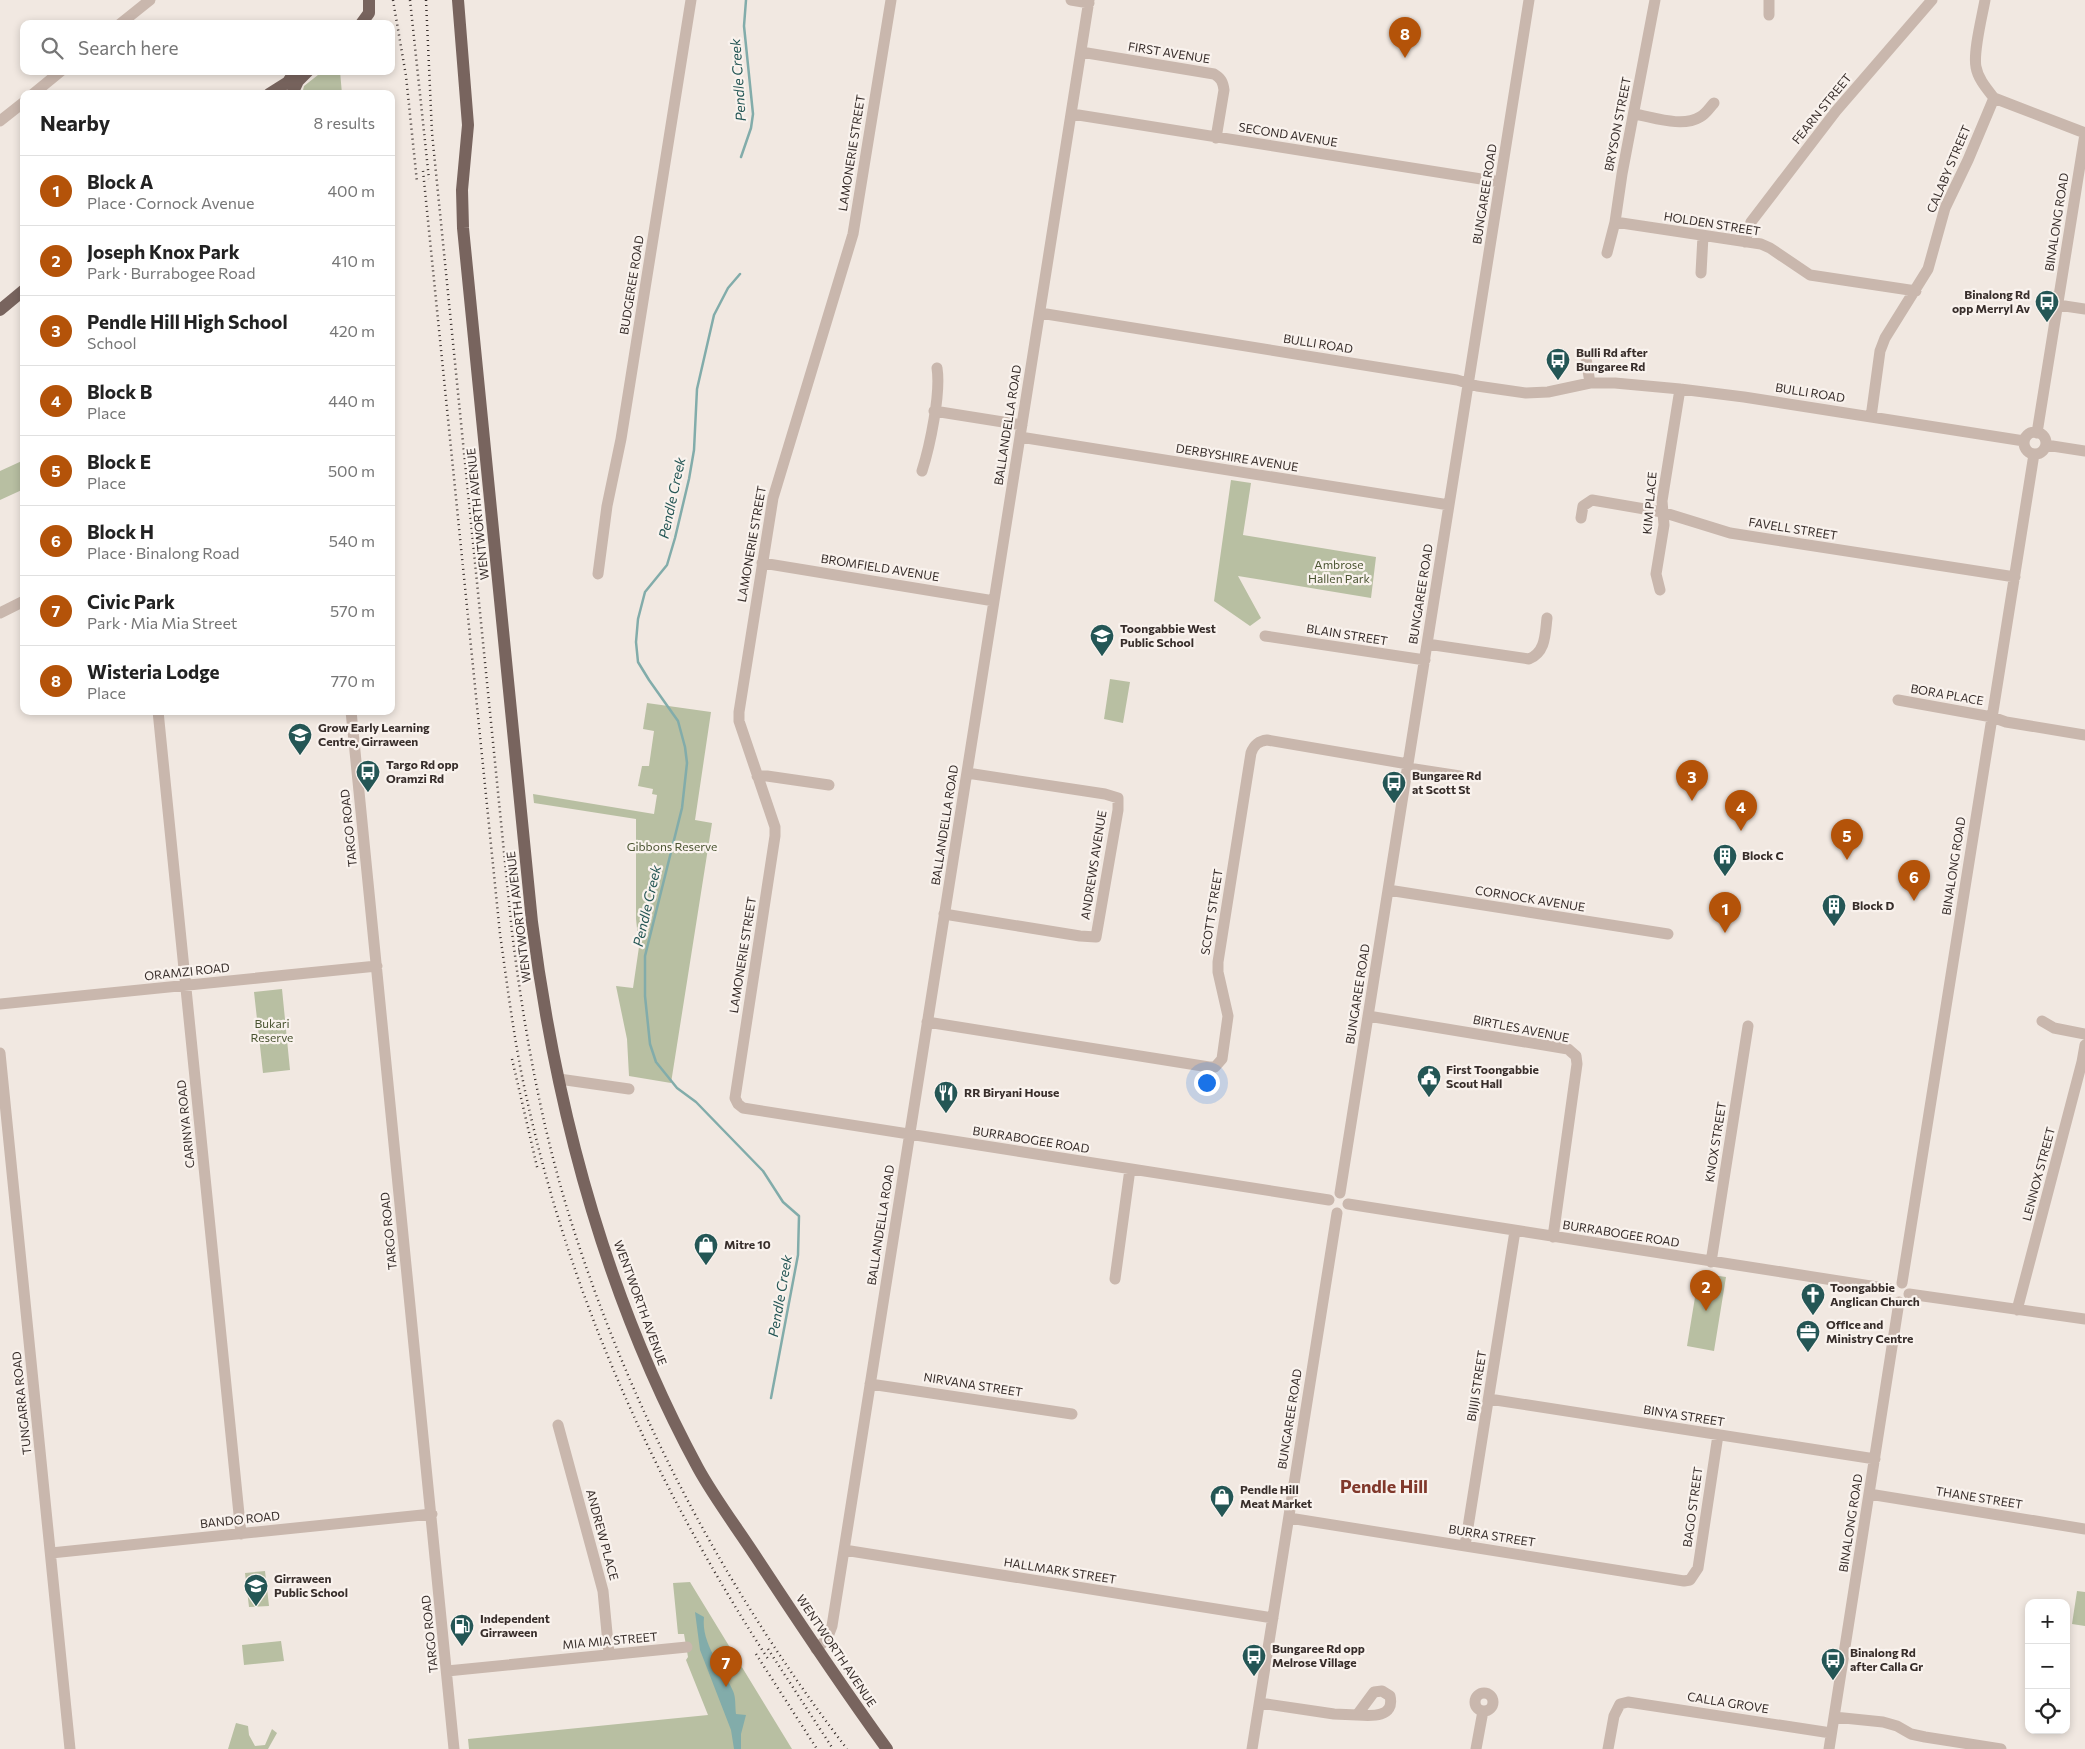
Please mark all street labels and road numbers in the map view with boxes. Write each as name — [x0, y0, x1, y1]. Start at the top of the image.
street label: FIRST AVENUE — [1127, 39, 1211, 65]
street label: FEARN STREET — [1789, 70, 1854, 146]
street label: BRYSON STREET — [1601, 75, 1633, 172]
street label: LAMONERIE STREET — [835, 93, 867, 212]
street label: SECOND AVENUE — [1238, 119, 1339, 149]
street label: CALABY STREET — [1923, 122, 1973, 215]
street label: BUNGAREE ROAD — [1469, 142, 1499, 245]
street label: BINALONG ROAD — [2041, 171, 2071, 272]
street label: HOLDEN STREET — [1663, 208, 1762, 238]
street label: BUDGEREE ROAD — [616, 234, 646, 335]
street label: BULLI ROAD — [1282, 331, 1354, 355]
street label: BALLANDELLA ROAD — [991, 363, 1023, 486]
street label: BULLI ROAD — [1774, 380, 1846, 404]
street label: DERBYSHIRE AVENUE — [1175, 440, 1299, 474]
street label: WENTWORTH AVENUE — [463, 448, 491, 581]
street label: KIM PLACE — [1639, 471, 1659, 535]
street label: LAMONERIE STREET — [734, 484, 768, 603]
street label: FAVELL STREET — [1748, 514, 1839, 542]
street label: BUNGAREE ROAD — [1405, 542, 1435, 645]
street label: BROMFIELD AVENUE — [820, 551, 940, 583]
street label: BLAIN STREET — [1305, 621, 1389, 647]
street label: BORA PLACE — [1910, 681, 1985, 707]
street label: BALLANDELLA ROAD — [928, 763, 960, 886]
street label: TARGO ROAD — [337, 788, 359, 868]
street label: ANDREWS AVENUE — [1077, 809, 1109, 920]
street label: BINALONG ROAD — [1938, 815, 1968, 916]
street label: WENTWORTH AVENUE — [503, 851, 533, 984]
street label: SCOTT STREET — [1197, 868, 1225, 956]
street label: CORNOCK AVENUE — [1474, 882, 1586, 914]
street label: LAMONERIE STREET — [726, 895, 758, 1014]
street label: BUNGAREE ROAD — [1342, 942, 1372, 1045]
street label: ORAMZI ROAD — [144, 960, 230, 982]
street label: BIRTLES AVENUE — [1472, 1012, 1570, 1044]
street label: CARINYA ROAD — [173, 1079, 197, 1169]
street label: KNOX STREET — [1702, 1100, 1728, 1183]
street label: BURRABOGEE ROAD — [972, 1123, 1091, 1155]
street label: LENNOX STREET — [2019, 1125, 2057, 1222]
street label: BALLANDELLA ROAD — [864, 1163, 896, 1286]
street label: TARGO ROAD — [377, 1191, 399, 1271]
street label: BURRABOGEE ROAD — [1562, 1217, 1681, 1249]
street label: WENTWORTH AVENUE — [612, 1238, 670, 1367]
street label: BIJIJI STREET — [1463, 1349, 1490, 1422]
street label: TUNGARRA ROAD — [9, 1351, 33, 1455]
street label: BUNGAREE ROAD — [1274, 1367, 1304, 1470]
street label: NIRVANA STREET — [923, 1369, 1024, 1399]
street label: BINYA STREET — [1643, 1402, 1726, 1428]
street label: BAGO STREET — [1679, 1465, 1705, 1548]
street label: BINALONG ROAD — [1835, 1472, 1865, 1573]
street label: THANE STREET — [1935, 1483, 2024, 1511]
street label: ANDREW PLACE — [584, 1488, 622, 1582]
street label: BANDO ROAD — [199, 1508, 281, 1530]
street label: BURRA STREET — [1448, 1521, 1537, 1549]
street label: HALLMARK STREET — [1003, 1554, 1118, 1586]
street label: WENTWORTH AVENUE — [794, 1592, 880, 1709]
street label: TARGO ROAD — [418, 1594, 440, 1674]
street label: MIA MIA STREET — [562, 1629, 658, 1651]
street label: CALLA GROVE — [1686, 1689, 1770, 1715]

